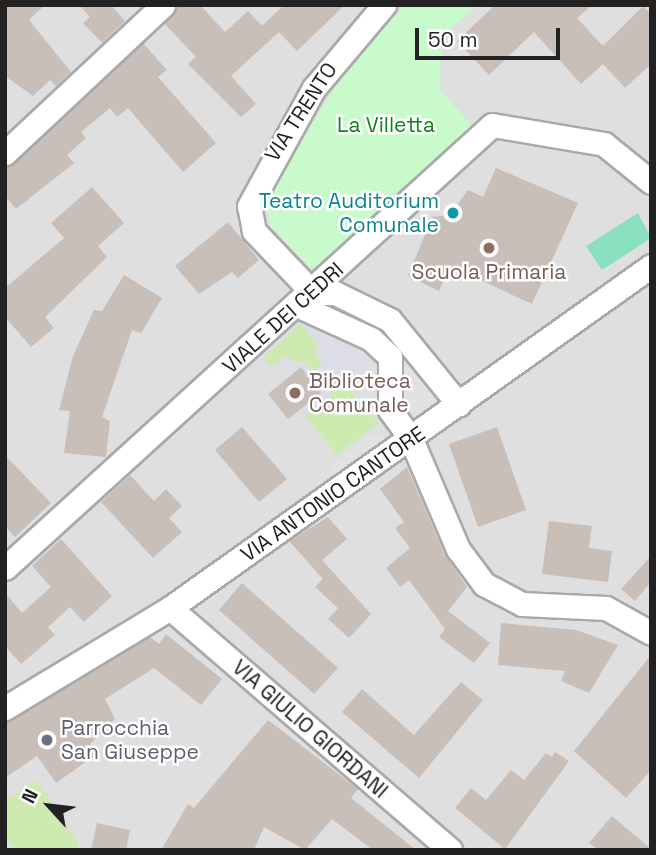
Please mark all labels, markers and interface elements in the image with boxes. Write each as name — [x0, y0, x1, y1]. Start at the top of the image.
scale bar — [418, 14, 563, 58]
text: 50 m — [428, 26, 478, 53]
street label: VIA TRENTO — [259, 57, 343, 167]
park label: La Villetta — [337, 112, 435, 138]
place label: Teatro Auditorium Comunale — [258, 188, 439, 238]
marker: Teatro Auditorium Comunale — [445, 205, 461, 221]
marker: Scuola Primaria — [481, 240, 497, 256]
street label: VIALE DEI CEDRI — [217, 257, 349, 379]
place label: Scuola Primaria — [412, 259, 566, 285]
place label: Biblioteca Comunale — [309, 368, 411, 418]
marker: Biblioteca Comunale — [287, 385, 303, 401]
street label: VIA ANTONIO CANTORE — [236, 421, 430, 567]
street label: VIA GIULIO GIORDANI — [227, 655, 393, 803]
place label: Parrocchia San Giuseppe — [61, 715, 199, 765]
marker: Parrocchia San Giuseppe — [39, 732, 55, 748]
north arrow — [14, 771, 84, 841]
text: N — [16, 785, 44, 808]

